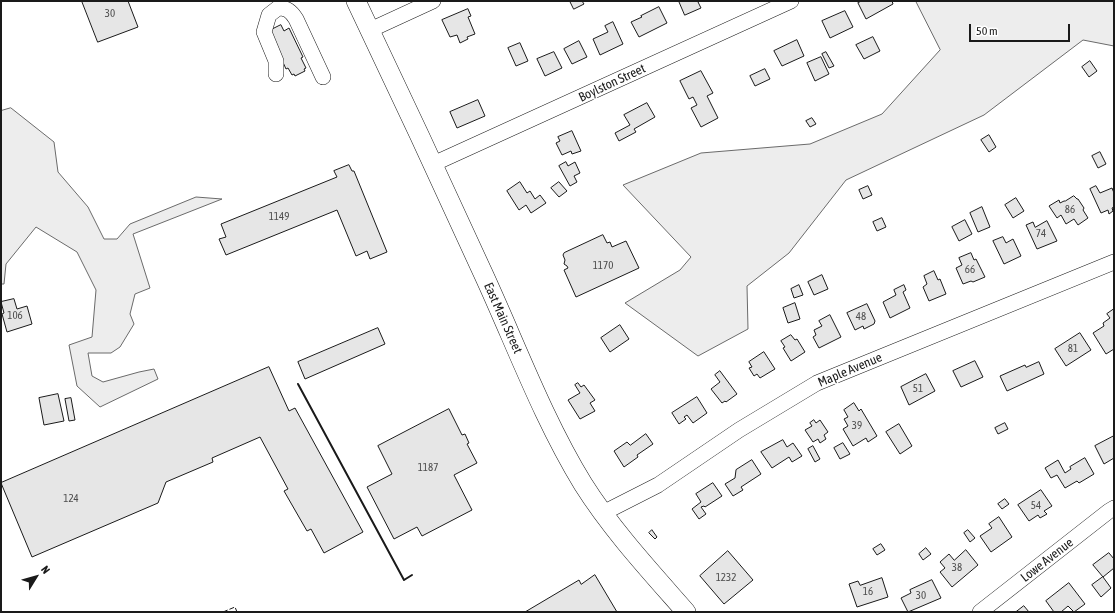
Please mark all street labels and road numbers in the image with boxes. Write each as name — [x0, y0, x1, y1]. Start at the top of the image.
street label: Boylston Street — [576, 61, 648, 105]
street label: East Main Street — [480, 280, 526, 356]
street label: Maple Avenue — [816, 350, 884, 390]
street label: Lowe Avenue — [1018, 535, 1076, 585]

